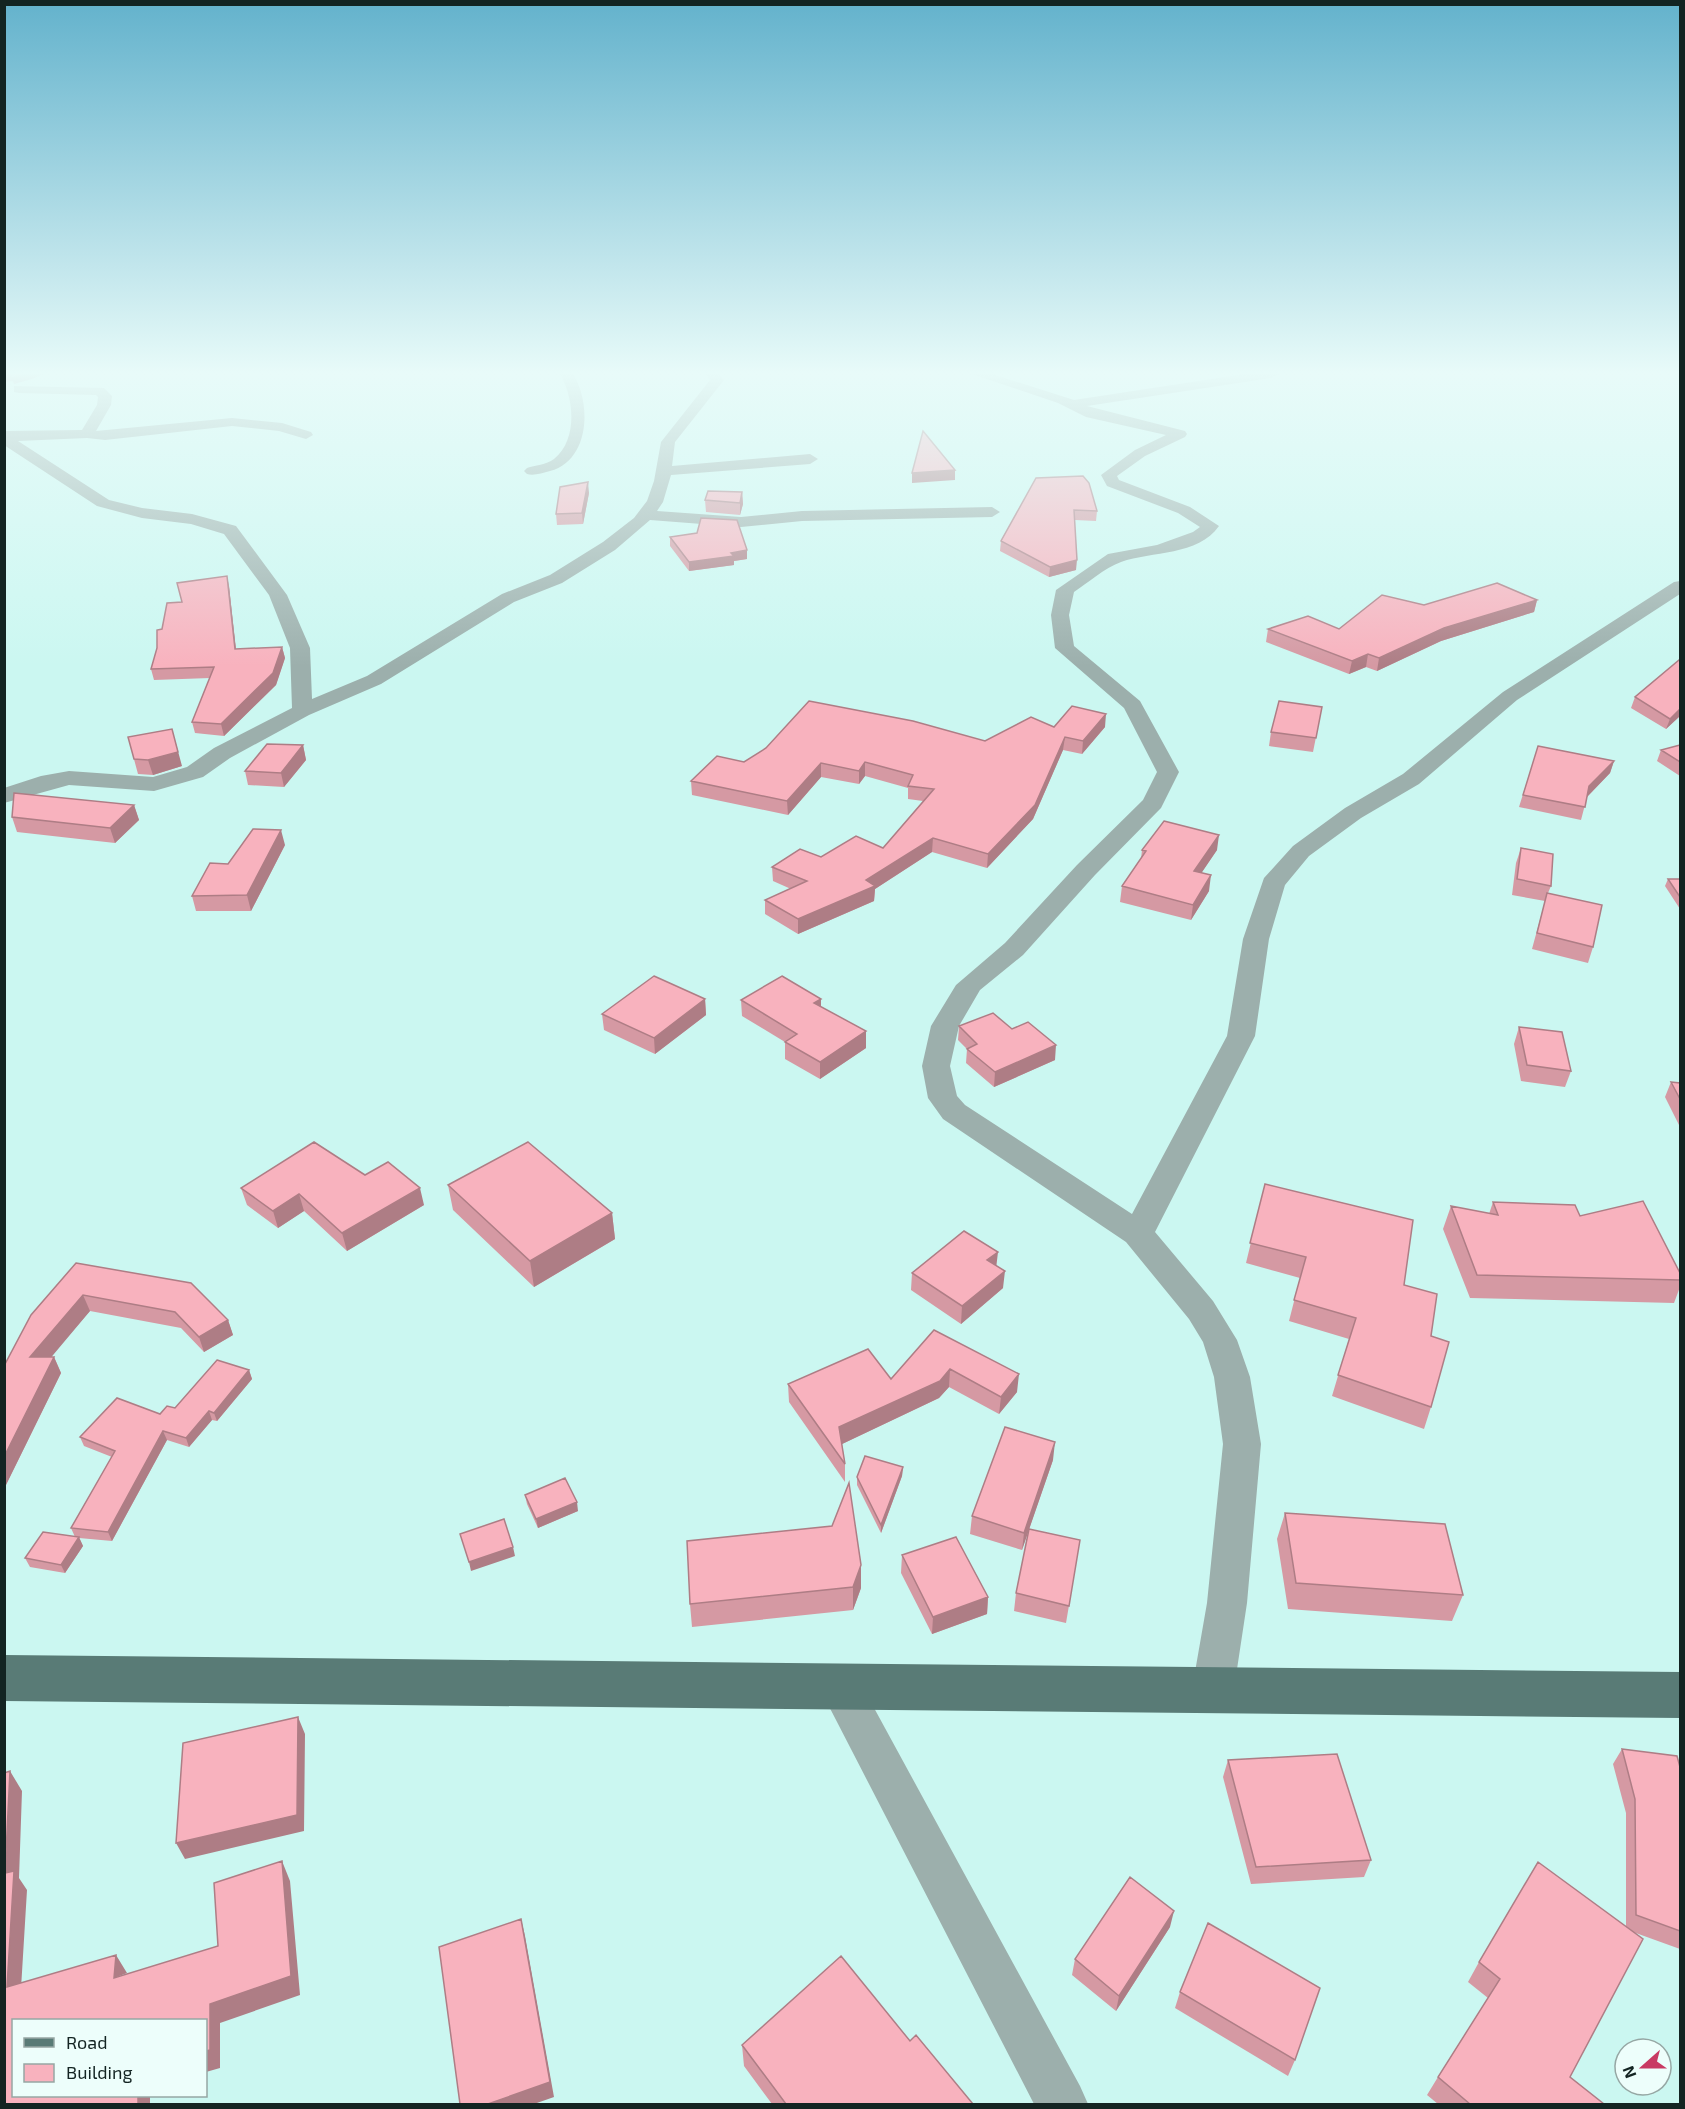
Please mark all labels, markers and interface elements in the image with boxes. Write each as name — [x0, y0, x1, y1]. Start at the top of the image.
legend — [12, 2019, 207, 2097]
text: Road — [66, 2031, 107, 2053]
north arrow — [1613, 2037, 1673, 2097]
text: Building — [66, 2061, 133, 2083]
text: N — [1618, 2064, 1639, 2081]

